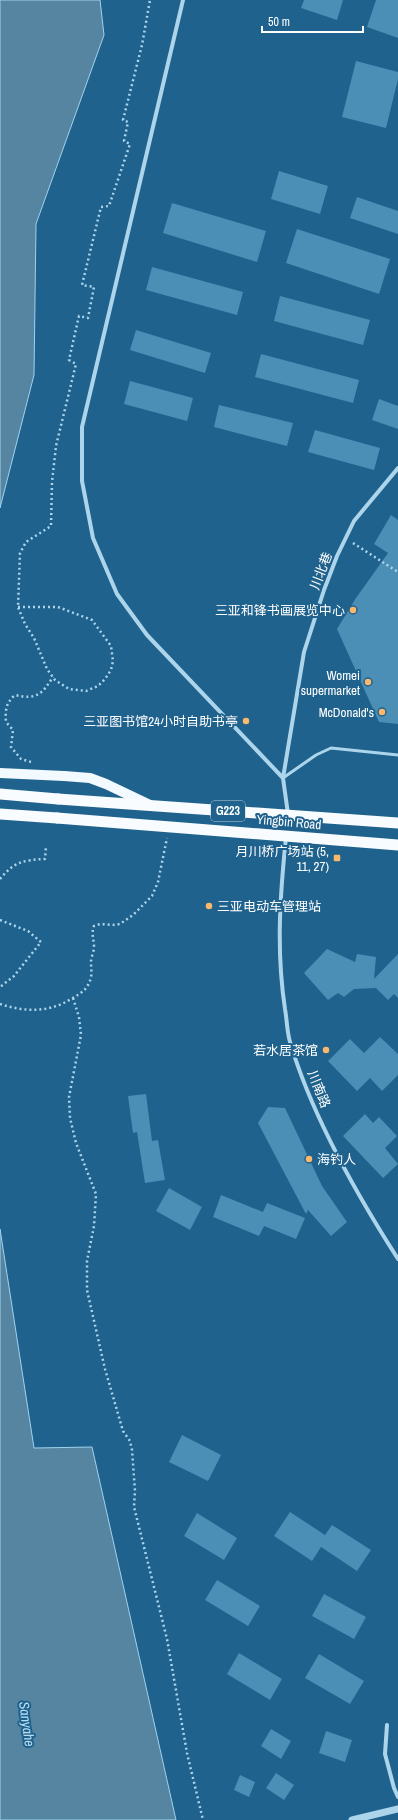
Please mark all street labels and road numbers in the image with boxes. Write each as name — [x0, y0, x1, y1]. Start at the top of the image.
street label: 川北巷 — [306, 550, 336, 592]
road number: G223 — [211, 801, 245, 821]
street label: Yingbin Road — [256, 811, 322, 833]
street label: 川南路 — [304, 1068, 334, 1110]

